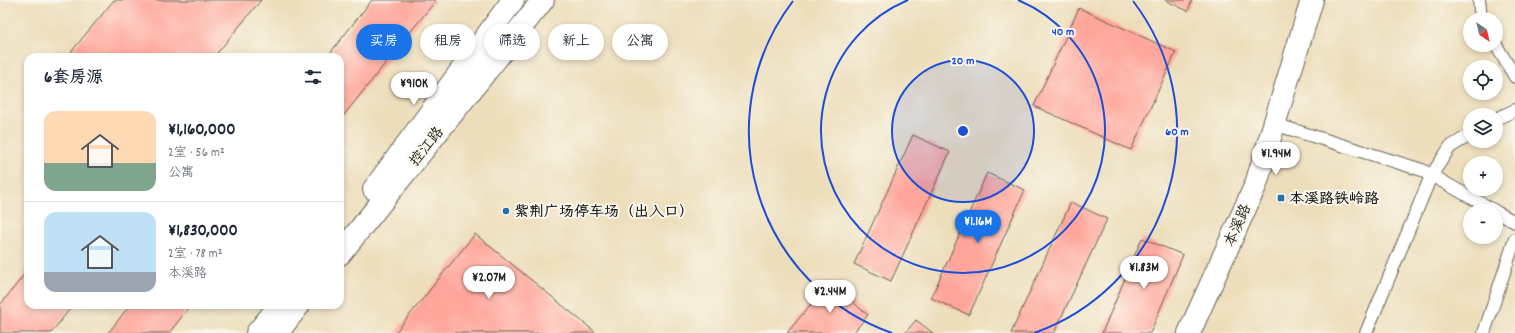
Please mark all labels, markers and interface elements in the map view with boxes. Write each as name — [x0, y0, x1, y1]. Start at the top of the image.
north arrow — [1463, 12, 1503, 52]
map controls — [1463, 12, 1503, 244]
chip: 买房 — [356, 24, 412, 60]
chip: 租房 — [420, 24, 476, 60]
chip: 筛选 — [484, 24, 540, 60]
chip: 新上 — [548, 24, 604, 60]
chip: 公寓 — [612, 24, 668, 60]
text: 40 m — [1052, 24, 1074, 41]
text: 20 m — [952, 53, 974, 70]
button: locate — [1463, 60, 1503, 100]
icon: filters — [302, 66, 324, 88]
text: 6套房源 — [44, 67, 103, 91]
pin: ¥910K — [386, 72, 442, 106]
text: ¥910K — [400, 75, 428, 94]
button: layers — [1463, 108, 1503, 148]
text: ¥1,160,000 — [168, 119, 236, 143]
street label: 控江路 — [405, 123, 450, 172]
centre of rings — [956, 124, 970, 138]
text: 60 m — [1165, 124, 1189, 141]
icon: home — [76, 127, 124, 175]
pin: ¥1.94M — [1243, 142, 1309, 176]
text: 2室 · 56 m² — [168, 144, 225, 163]
text: ¥1.94M — [1261, 145, 1291, 164]
button: + — [1463, 156, 1503, 196]
text: 公寓 — [168, 164, 194, 183]
place label: 本溪路铁岭路 — [1289, 189, 1379, 211]
marker: 本溪路铁岭路 — [1276, 193, 1286, 203]
street label: 本溪路 — [1220, 201, 1258, 251]
place label: 紫荆广场停车场（出入口） — [514, 202, 694, 224]
button: − — [1463, 204, 1503, 244]
marker: 紫荆广场停车场（出入口） — [501, 206, 511, 216]
pin: ¥1.16M — [945, 210, 1011, 244]
text: ¥1.16M — [964, 213, 992, 232]
text: ¥1,830,000 — [168, 220, 238, 244]
icon: home — [76, 228, 124, 276]
text: 2室 · 78 m² — [168, 245, 222, 264]
pin: ¥1.83M — [1111, 256, 1177, 290]
text: ¥1.83M — [1129, 259, 1159, 278]
text: 本溪路 — [168, 265, 207, 284]
pin: ¥2.07M — [456, 266, 522, 300]
text: ¥2.07M — [472, 269, 506, 288]
pin: ¥2.44M — [797, 280, 863, 314]
text: ¥2.44M — [814, 283, 846, 302]

